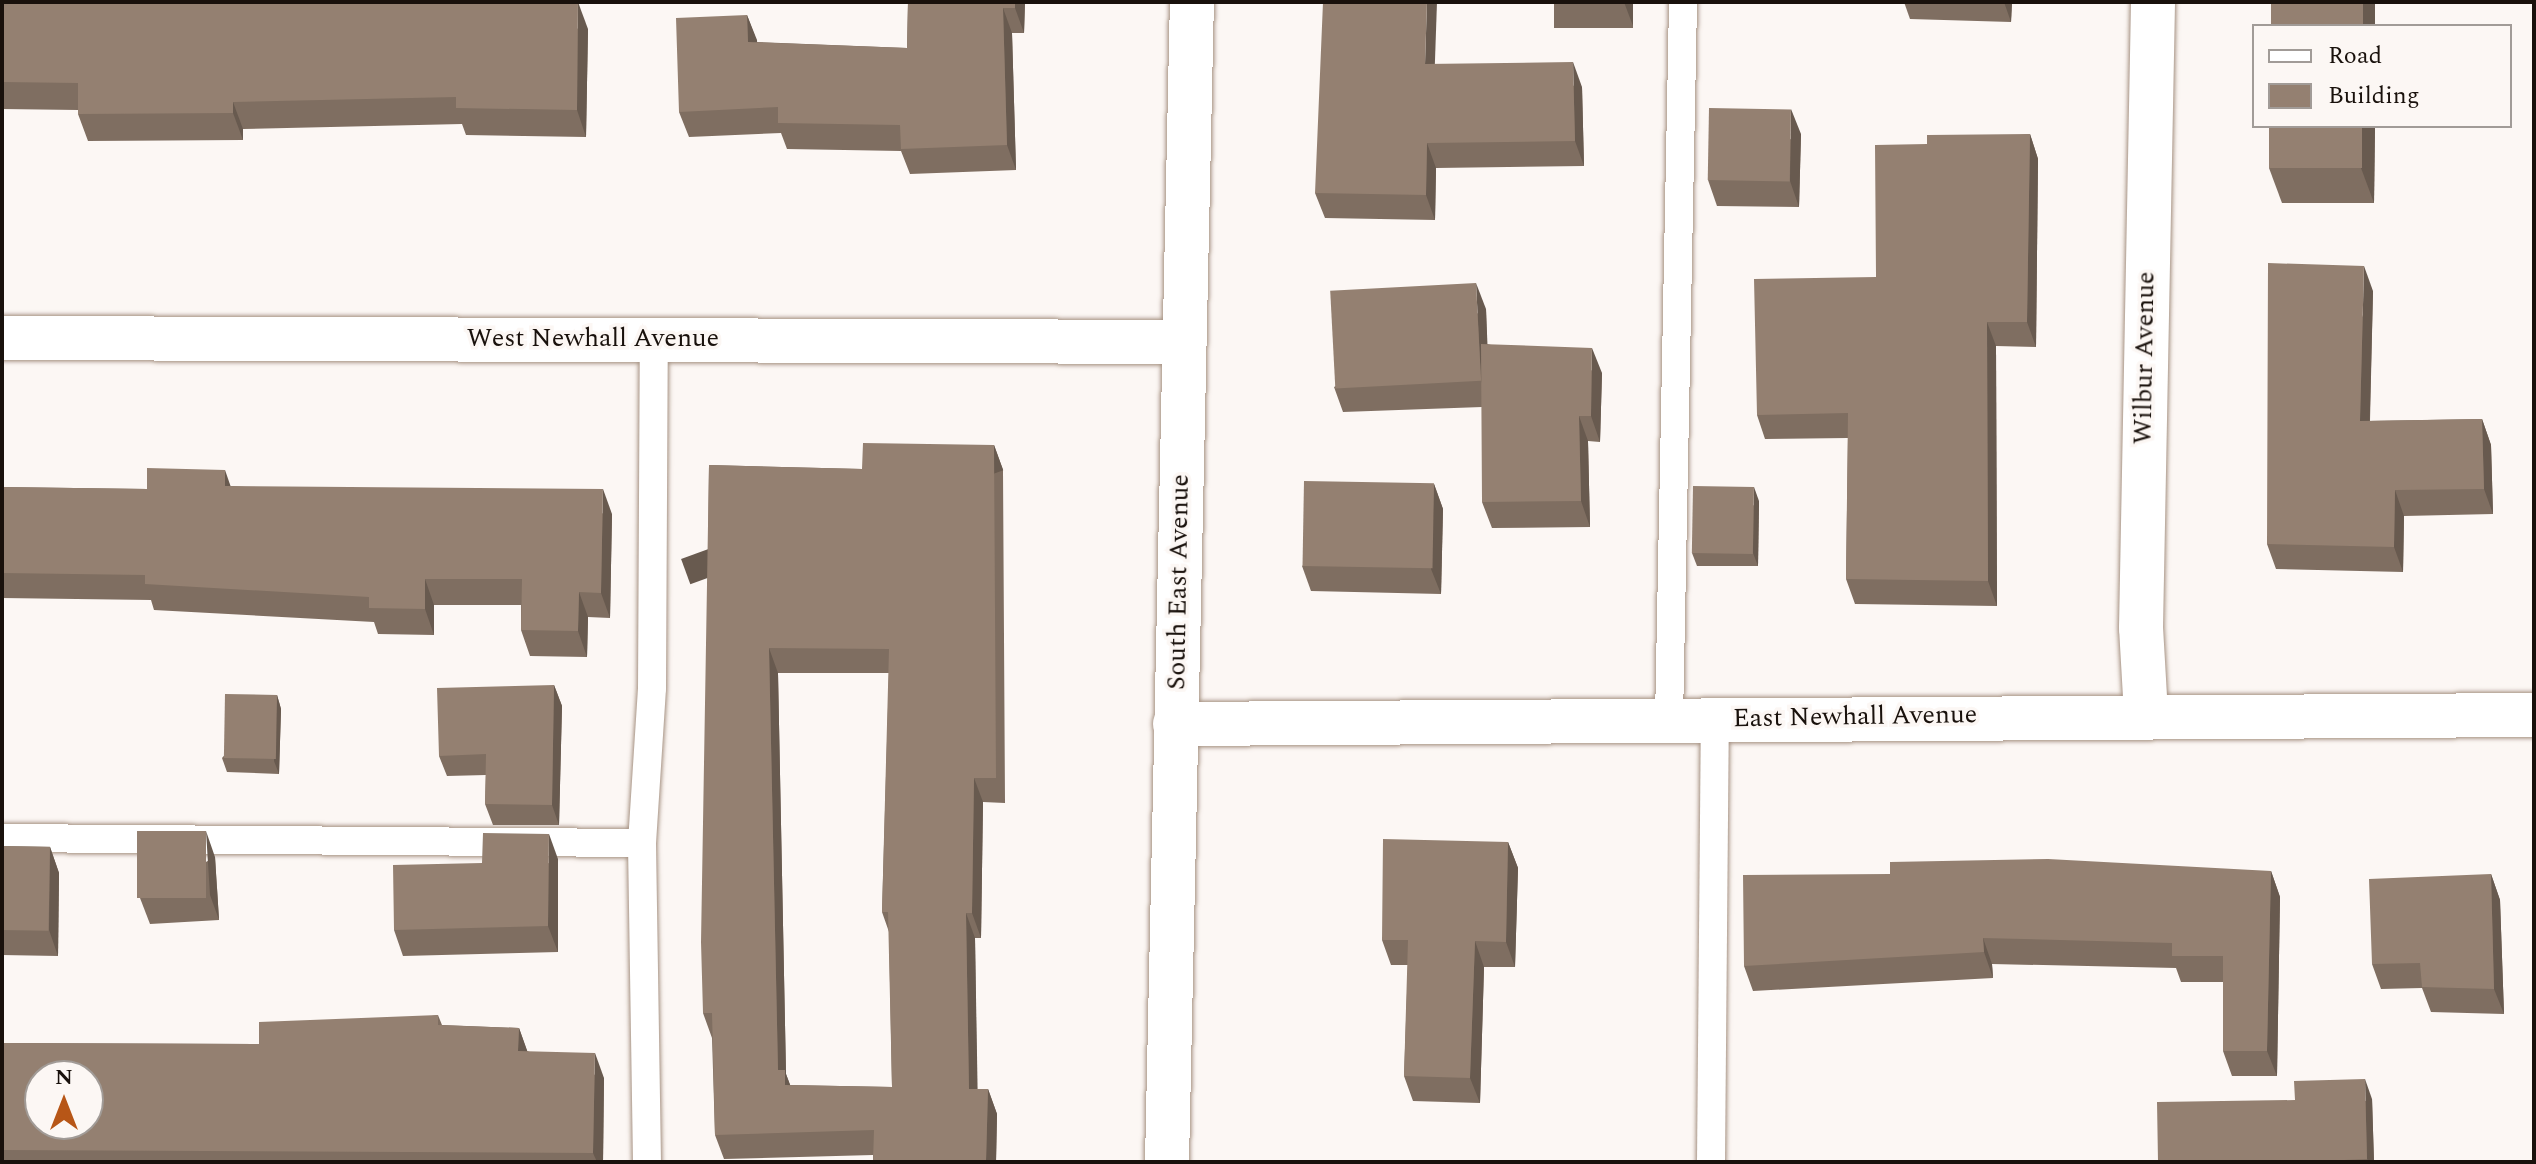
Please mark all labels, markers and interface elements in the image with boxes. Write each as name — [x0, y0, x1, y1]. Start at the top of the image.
legend — [2252, 24, 2512, 128]
text: Road — [2328, 38, 2382, 74]
text: Building — [2328, 78, 2420, 114]
street label: Wilbur Avenue — [2128, 271, 2162, 445]
street label: West Newhall Avenue — [467, 323, 719, 355]
street label: South East Avenue — [1162, 474, 1196, 690]
street label: East Newhall Avenue — [1733, 699, 1977, 735]
north arrow — [24, 1060, 104, 1140]
text: N — [55, 1061, 73, 1094]

